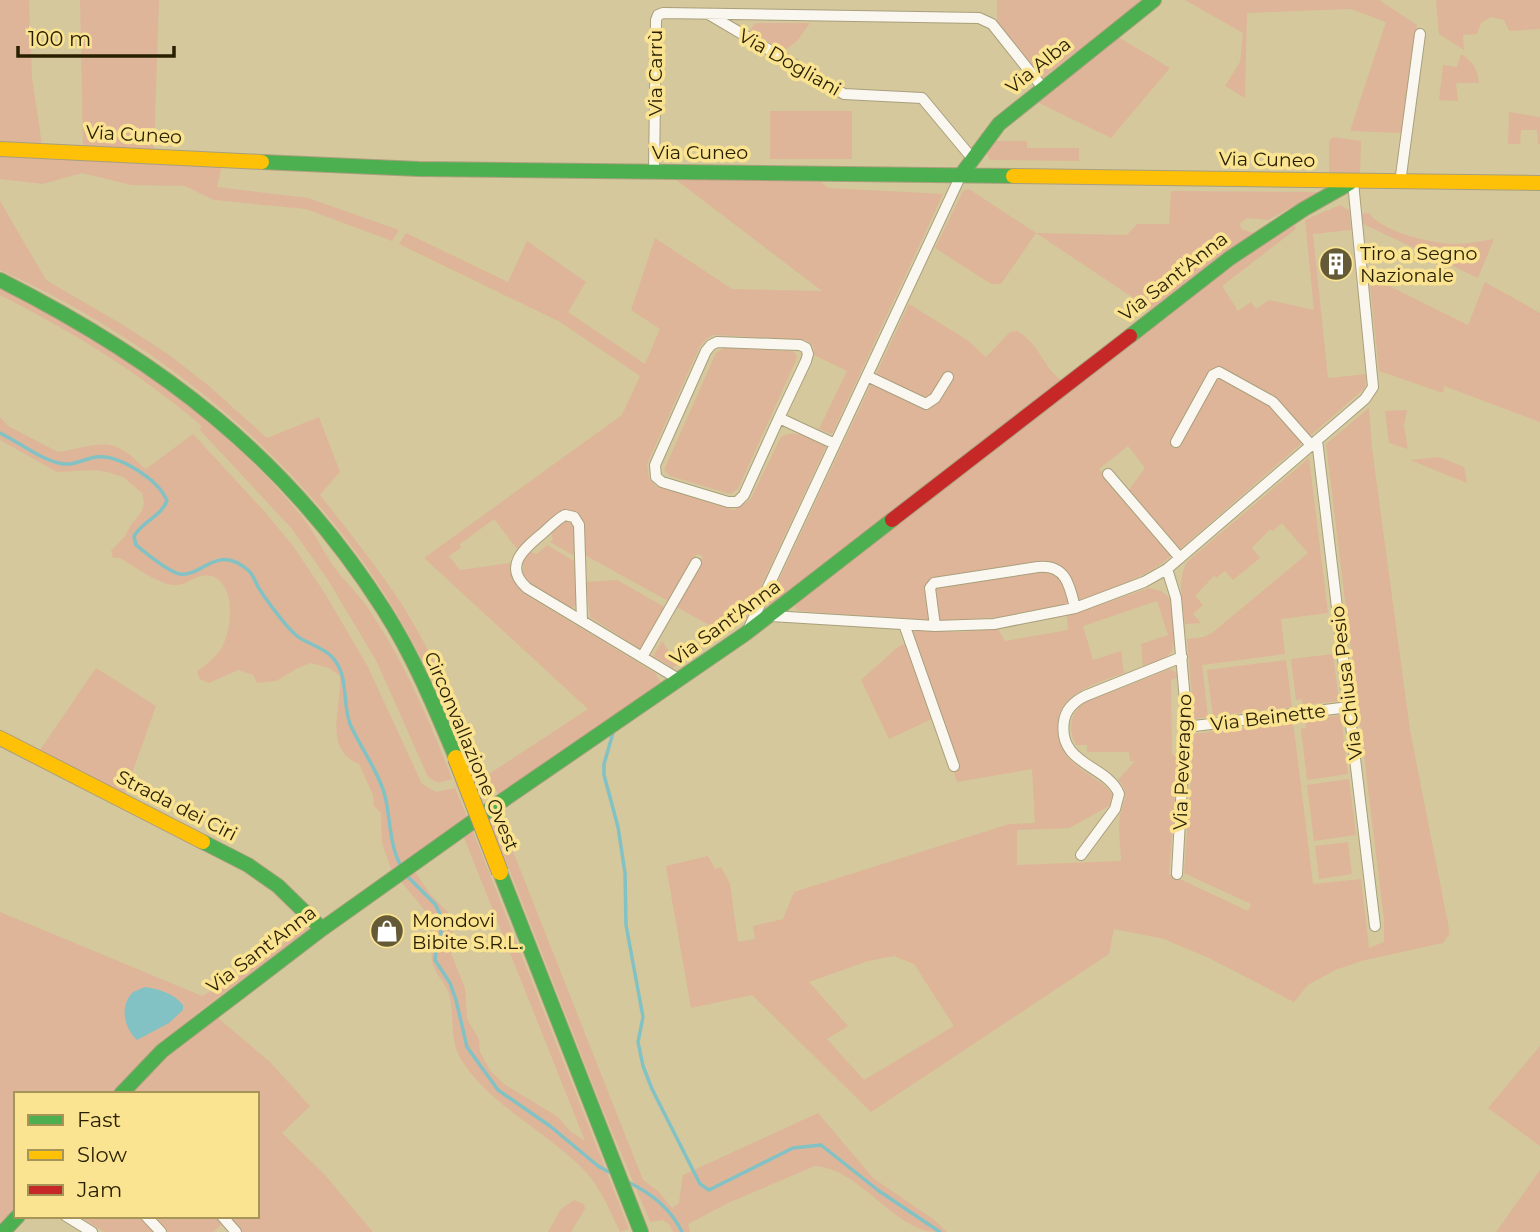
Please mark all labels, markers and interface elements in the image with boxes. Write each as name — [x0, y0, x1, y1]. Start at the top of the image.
scale bar — [18, 14, 173, 58]
street label: Via Dogliani — [735, 24, 845, 101]
text: 100 m — [28, 26, 91, 51]
street label: Via Carrù — [644, 30, 667, 116]
street label: Via Alba — [1001, 32, 1075, 99]
street label: Via Cuneo — [85, 120, 183, 149]
street label: Via Cuneo — [652, 141, 748, 164]
street label: Via Cuneo — [1219, 147, 1315, 172]
street label: Via Sant'Anna — [1115, 227, 1232, 326]
place label: Tiro a Segno Nazionale — [1360, 242, 1477, 287]
building icon: Tiro a Segno Nazionale — [1317, 245, 1355, 283]
street label: Via Sant'Anna — [665, 575, 785, 670]
street label: Via Chiusa Pesio — [1326, 605, 1367, 761]
street label: Circonvallazione Ovest — [419, 648, 524, 854]
street label: Via Peveragno — [1169, 693, 1196, 830]
street label: Via Beinette — [1209, 699, 1327, 736]
street label: Strada dei Ciri — [113, 765, 241, 846]
street label: Via Sant'Anna — [202, 901, 321, 998]
place label: Mondovi Bibite S.R.L. — [412, 909, 523, 954]
shop icon: Mondovi Bibite S.R.L. — [368, 912, 406, 950]
legend — [14, 1092, 259, 1218]
text: Fast — [77, 1107, 121, 1132]
text: Slow — [77, 1142, 127, 1167]
text: Jam — [76, 1177, 122, 1202]

